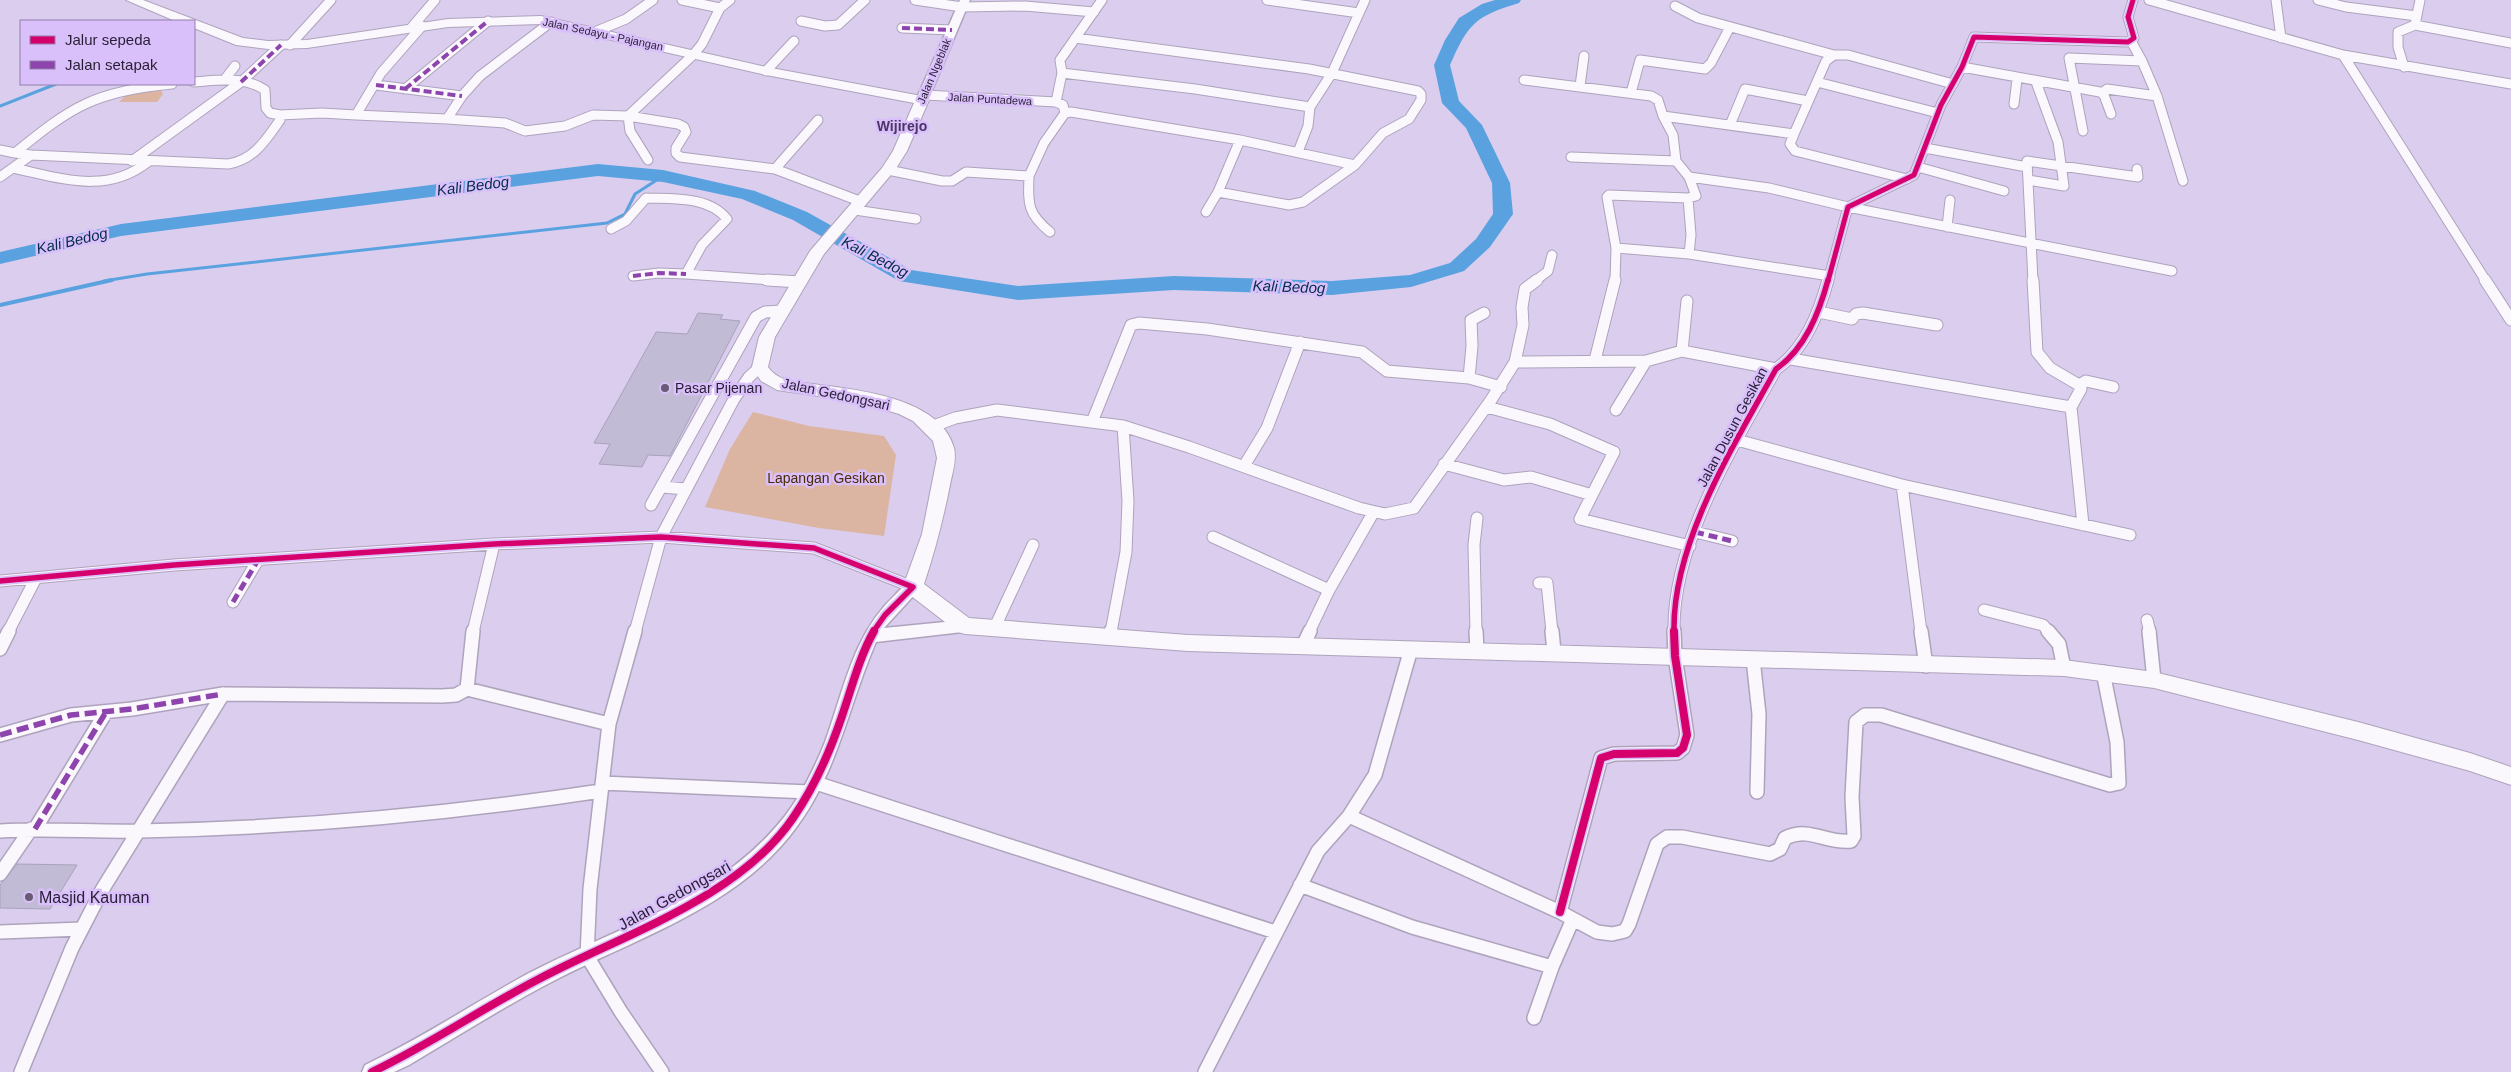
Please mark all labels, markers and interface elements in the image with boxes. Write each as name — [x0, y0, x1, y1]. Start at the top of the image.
street label: Jalan Sedayu - Pajangan — [542, 15, 664, 53]
legend — [20, 20, 195, 85]
text: Jalur sepeda — [65, 31, 152, 48]
street label: Jalan Ngeblak — [915, 36, 953, 105]
text: Jalan setapak — [65, 56, 158, 73]
street label: Jalan Puntadewa — [948, 91, 1033, 107]
district label: Wijirejo — [877, 118, 927, 134]
water label: Kali Bedog — [436, 173, 511, 198]
water label: Kali Bedog — [35, 224, 110, 257]
water label: Kali Bedog — [839, 233, 912, 281]
water label: Kali Bedog — [1252, 277, 1326, 296]
street label: Jalan Dusun Gesikan — [1694, 364, 1770, 490]
street label: Jalan Gedongsari — [781, 375, 891, 413]
place label: Pasar Pijenan — [675, 380, 762, 396]
marker: Pasar Pijenan — [659, 382, 671, 394]
park label: Lapangan Gesikan — [767, 470, 885, 486]
street label: Jalan Gedongsari — [615, 858, 733, 933]
place label: Masjid Kauman — [39, 889, 149, 906]
marker: Masjid Kauman — [23, 891, 35, 903]

